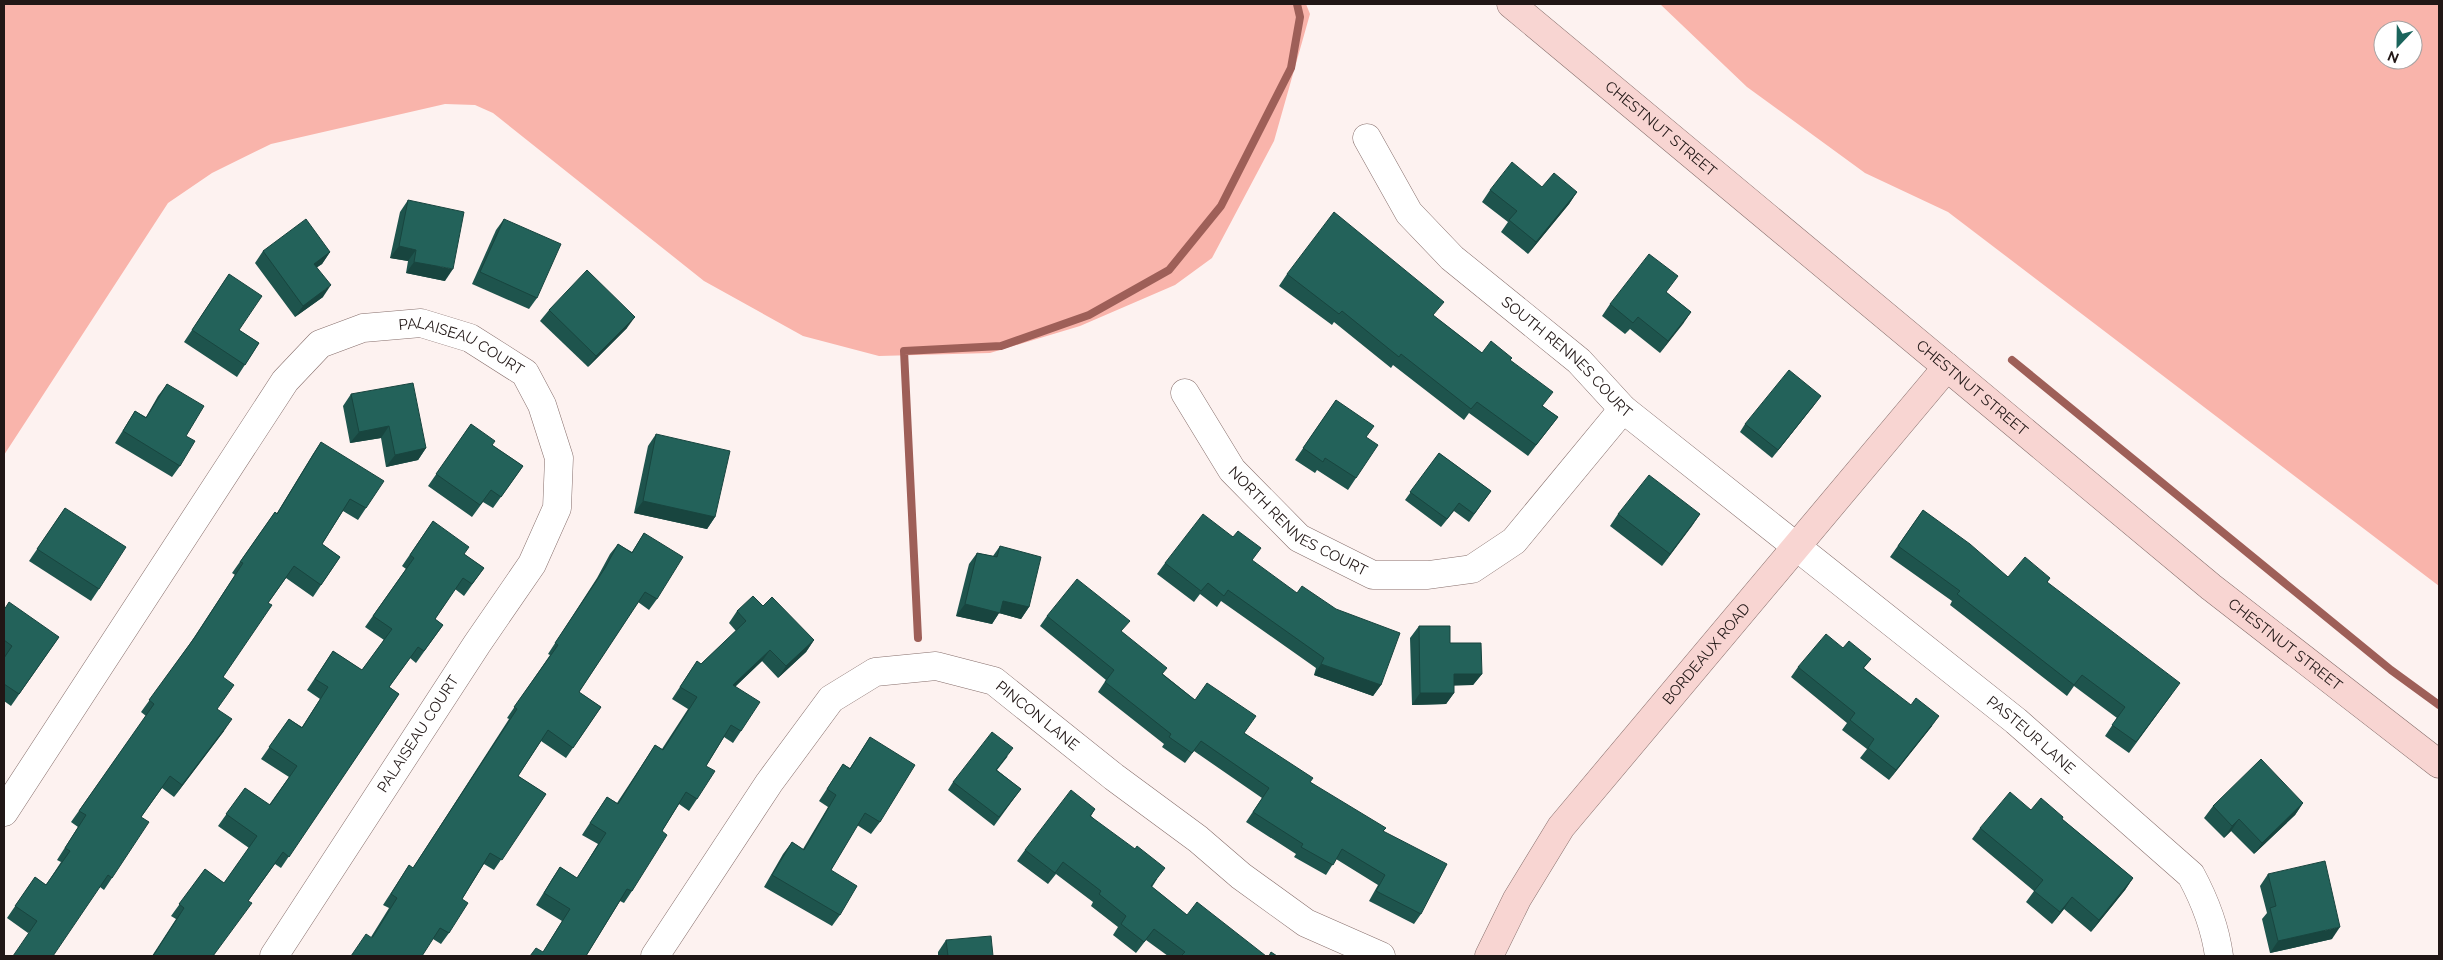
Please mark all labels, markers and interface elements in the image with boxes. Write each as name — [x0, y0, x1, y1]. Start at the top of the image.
north arrow — [2373, 20, 2423, 70]
text: N — [2385, 48, 2401, 66]
street label: CHESTNUT STREET — [1601, 77, 1720, 180]
street label: SOUTH RENNES COURT — [1498, 293, 1636, 422]
street label: PALAISEAU COURT — [398, 313, 527, 379]
street label: CHESTNUT STREET — [1913, 336, 2031, 440]
street label: NORTH RENNES COURT — [1225, 463, 1371, 580]
street label: CHESTNUT STREET — [2225, 595, 2346, 695]
street label: BORDEAUX ROAD — [1659, 599, 1754, 708]
street label: PALAISEAU COURT — [373, 672, 463, 796]
street label: PINCON LANE — [992, 677, 1083, 754]
street label: PASTEUR LANE — [1983, 692, 2079, 778]

